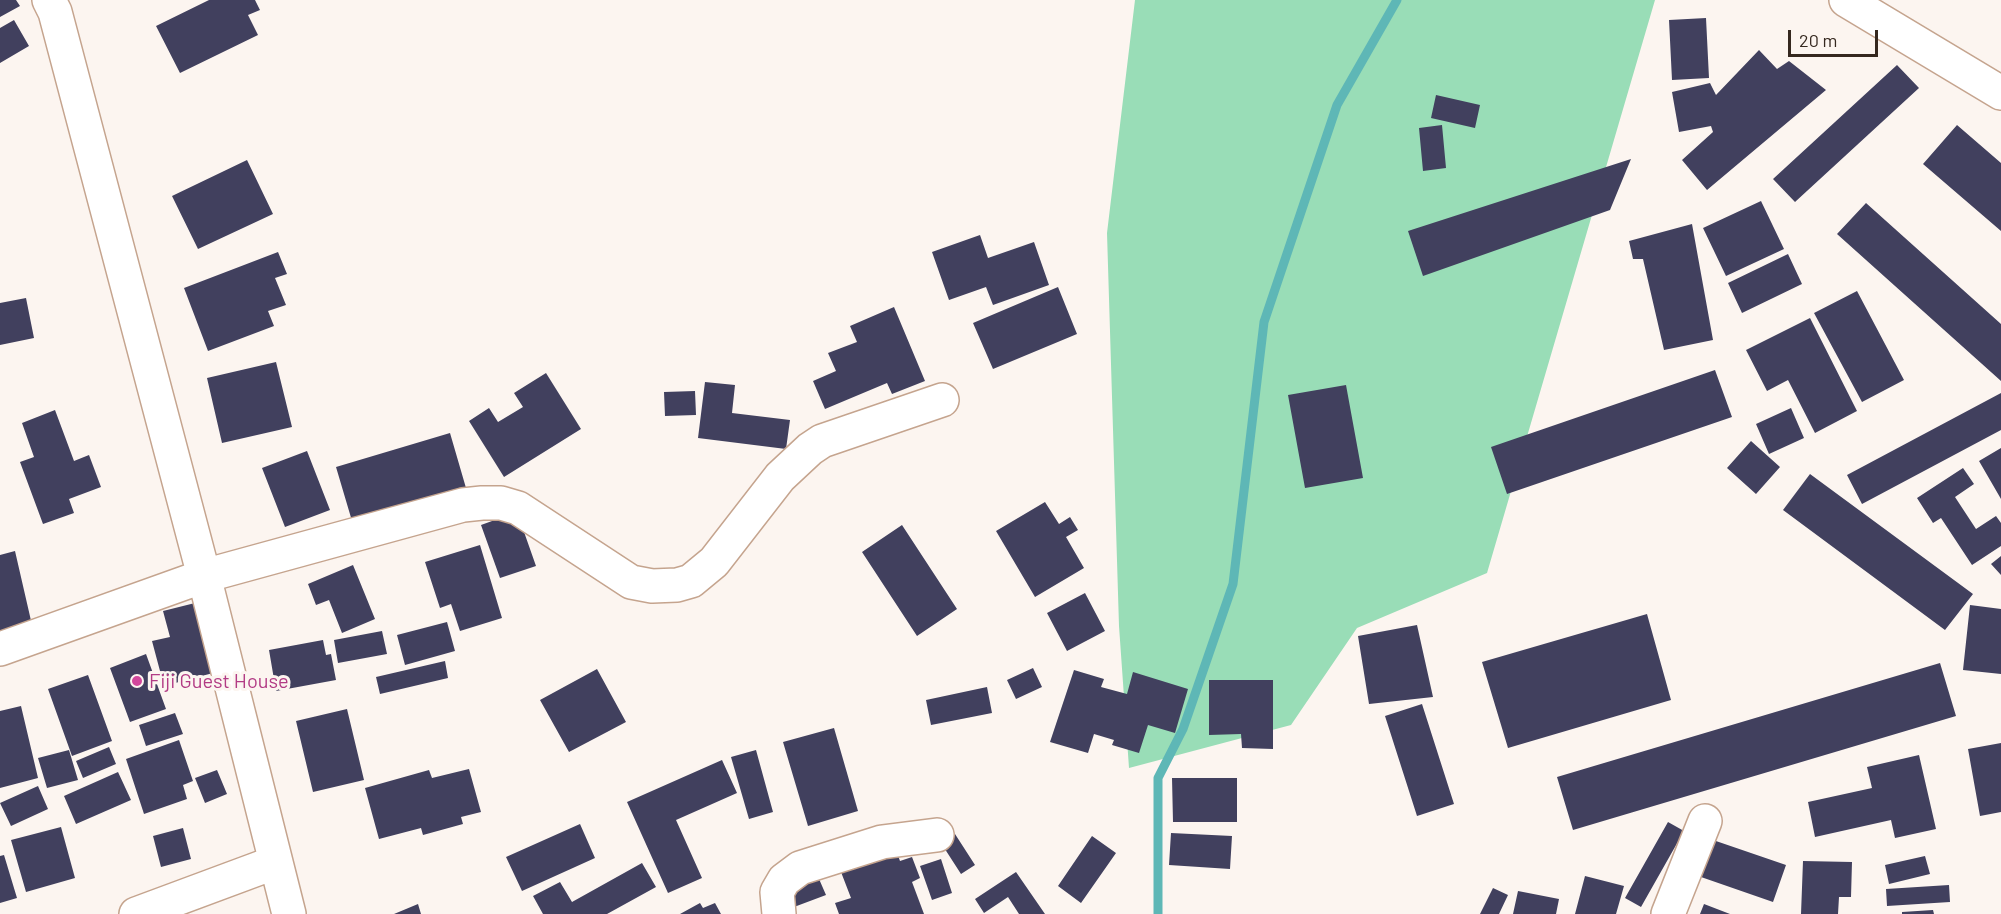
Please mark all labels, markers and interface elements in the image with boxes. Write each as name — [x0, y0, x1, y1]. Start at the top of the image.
scale bar — [1791, 18, 1881, 56]
text: 20 m — [1799, 29, 1837, 51]
place label: Fiji Guest House — [149, 669, 289, 693]
marker: Fiji Guest House — [130, 674, 144, 688]

